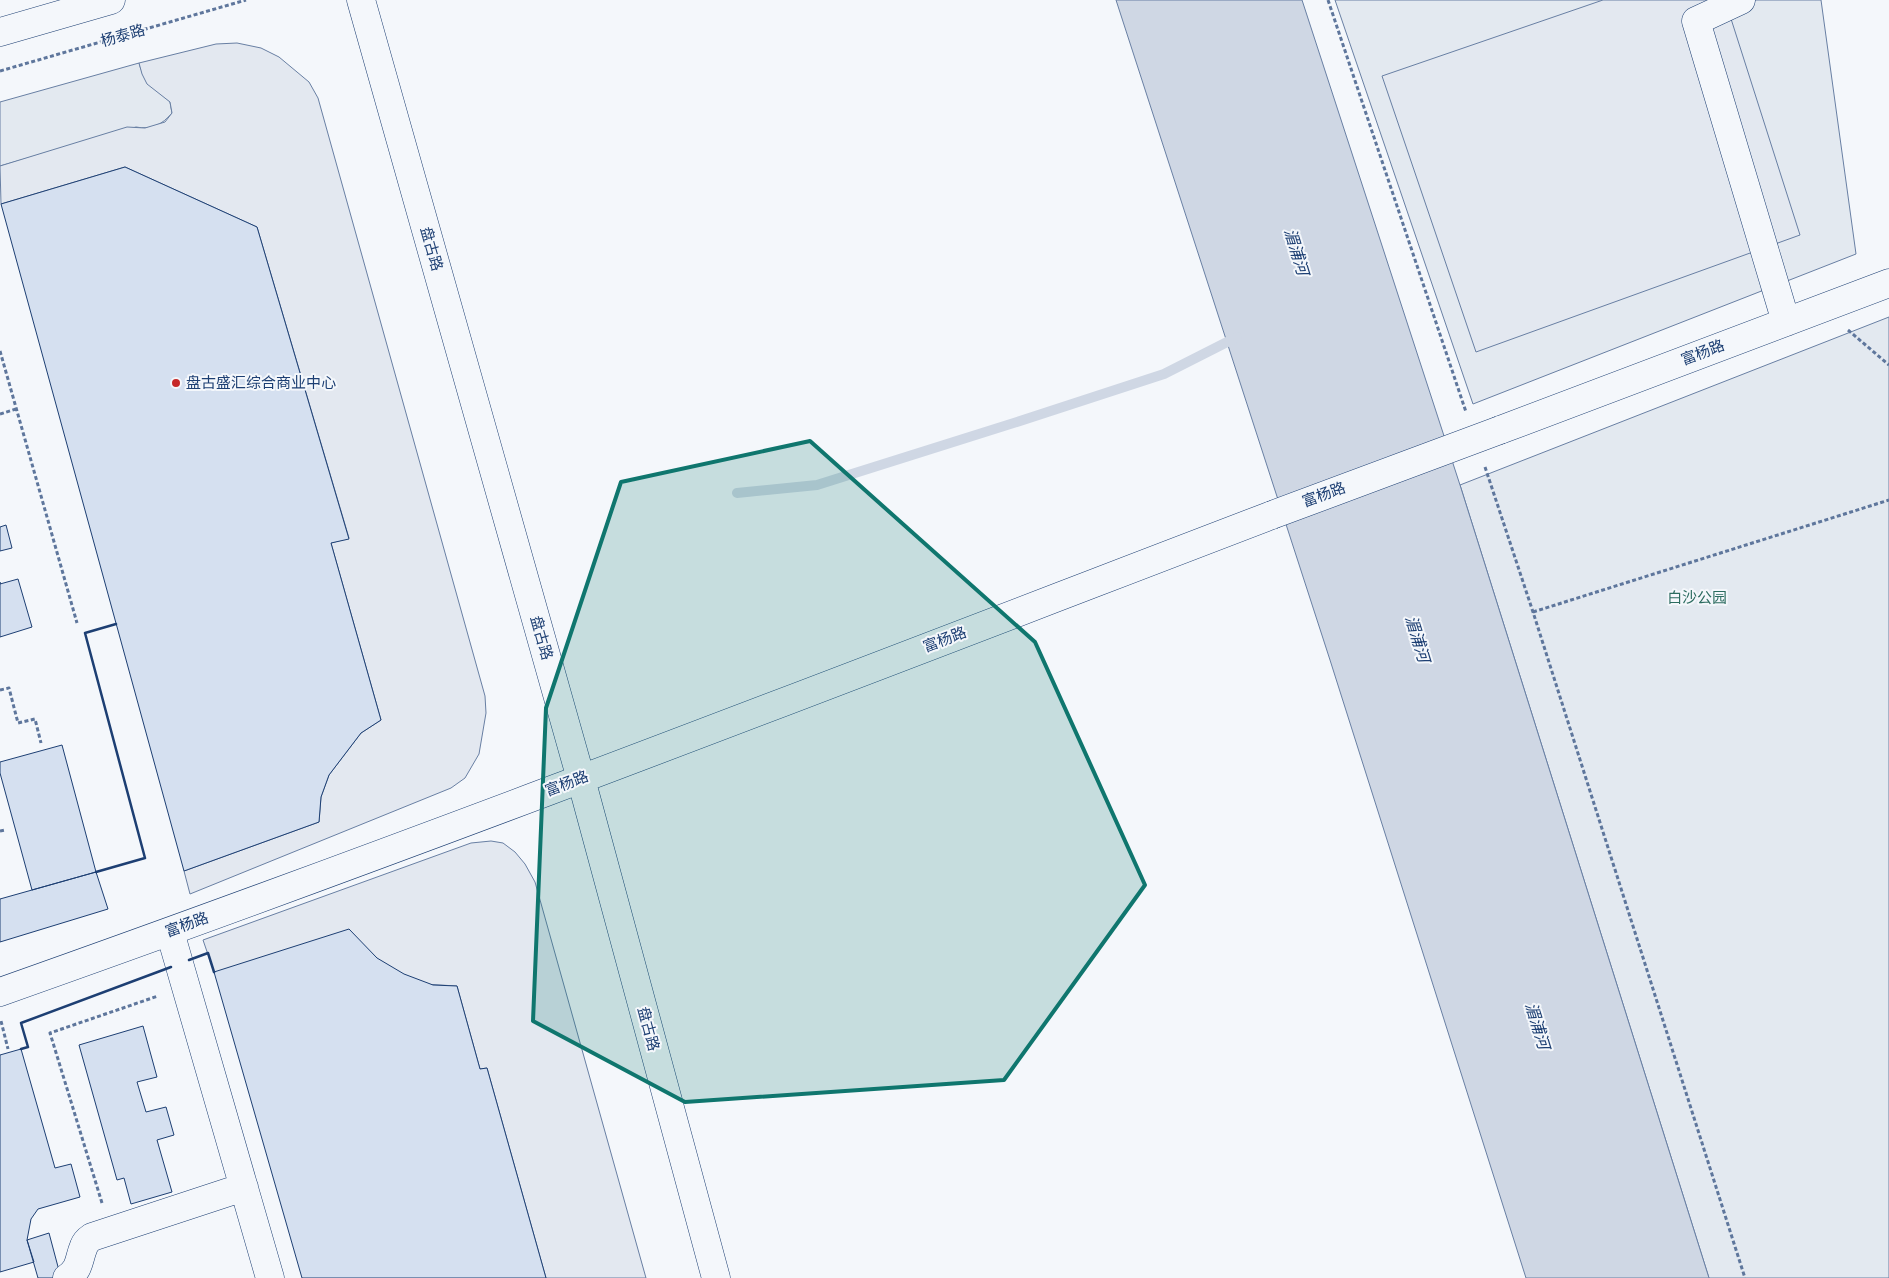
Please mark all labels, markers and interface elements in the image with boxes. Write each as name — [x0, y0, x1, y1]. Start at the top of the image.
street label: 杨泰路 — [99, 22, 147, 49]
street label: 盘古路 — [418, 225, 445, 273]
water label: 湄浦河 — [1281, 226, 1312, 280]
street label: 富杨路 — [1679, 337, 1727, 368]
place label: 盘古盛汇综合商业中心 — [186, 374, 336, 391]
marker: 盘古盛汇综合商业中心 — [170, 377, 182, 389]
street label: 富杨路 — [1300, 479, 1348, 510]
park label: 白沙公园 — [1667, 590, 1727, 606]
water label: 湄浦河 — [1402, 613, 1433, 667]
street label: 盘古路 — [528, 614, 555, 662]
street label: 富杨路 — [921, 624, 969, 655]
street label: 富杨路 — [543, 768, 591, 799]
street label: 富杨路 — [163, 909, 211, 940]
water label: 湄浦河 — [1522, 1000, 1553, 1054]
street label: 盘古路 — [635, 1005, 662, 1053]

